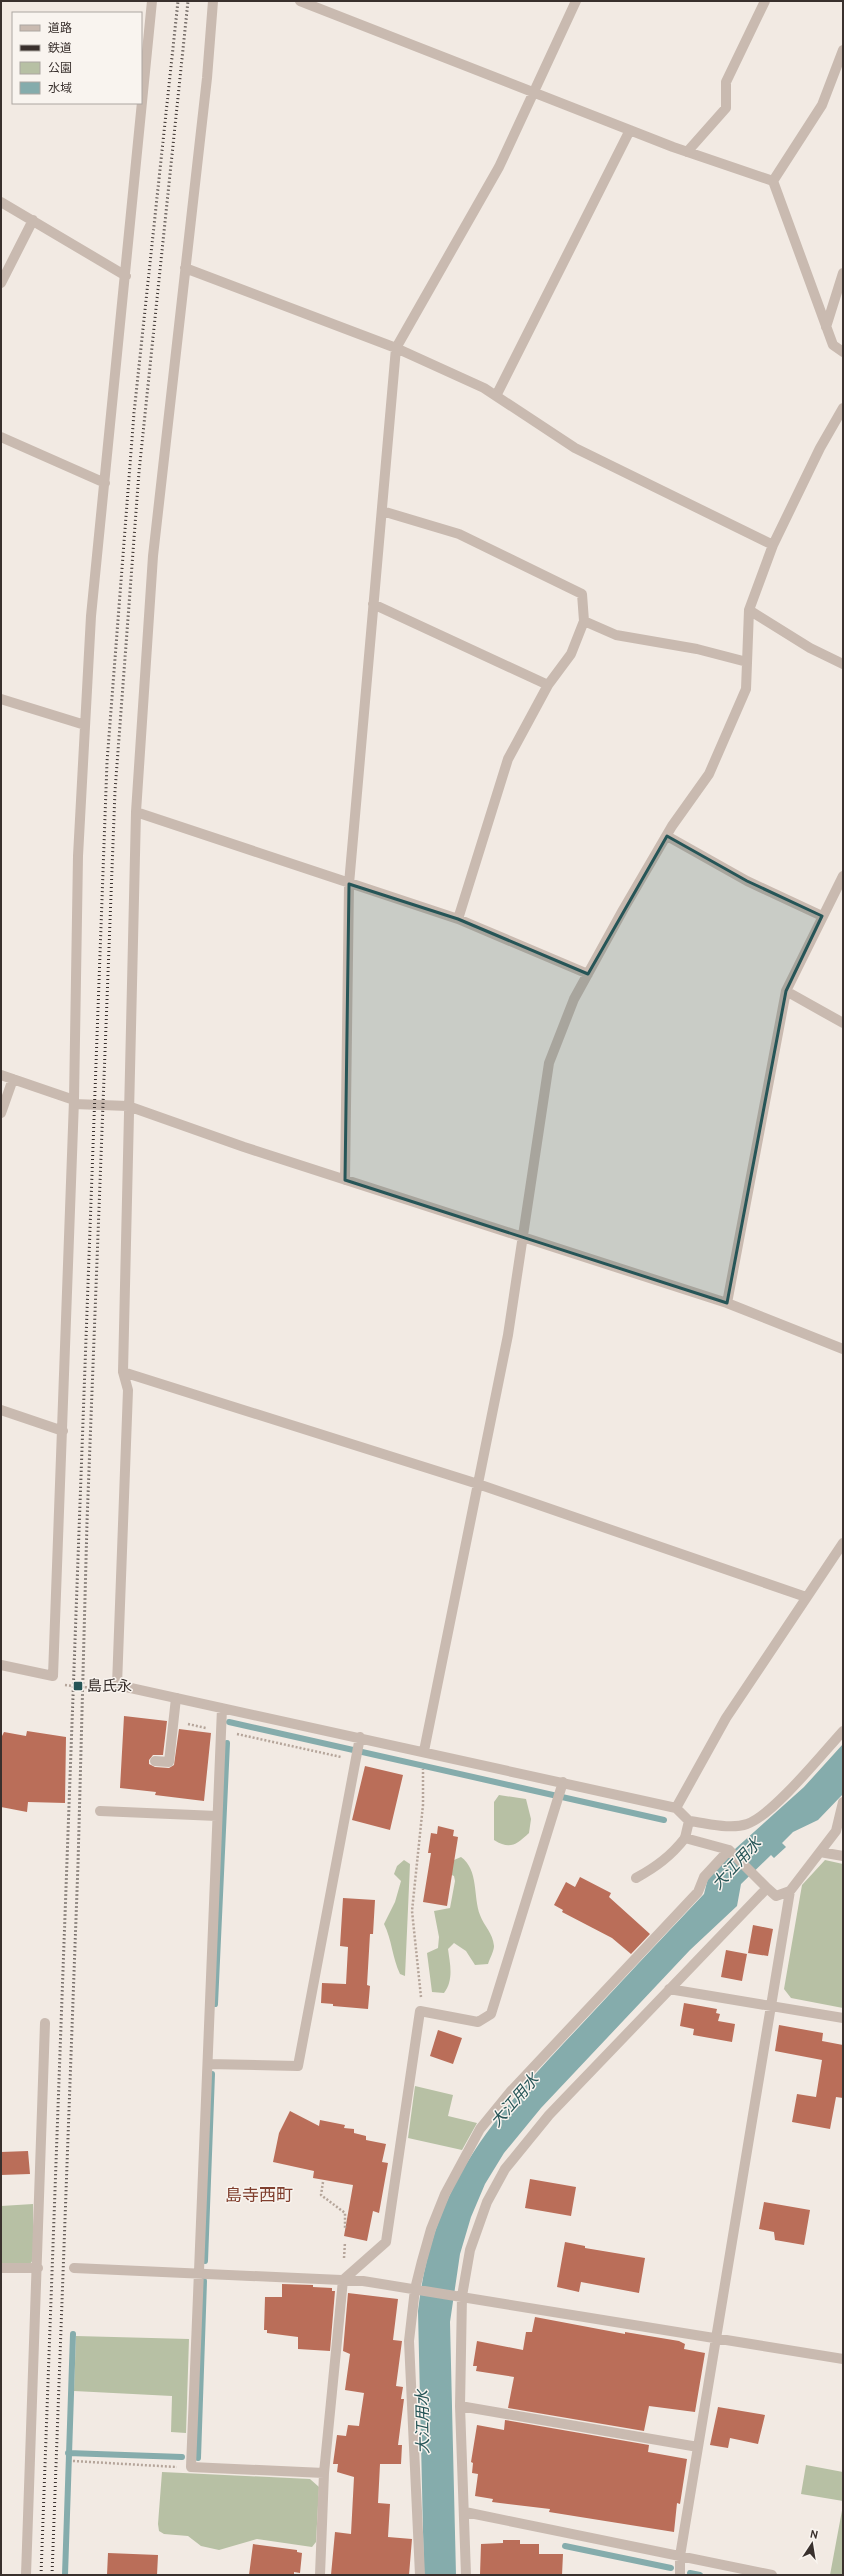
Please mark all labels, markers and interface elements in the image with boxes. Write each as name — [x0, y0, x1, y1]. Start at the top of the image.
legend — [12, 12, 142, 104]
text: 道路 — [48, 20, 72, 35]
text: 鉄道 — [48, 40, 72, 55]
text: 公園 — [48, 60, 72, 75]
text: 水域 — [48, 80, 72, 95]
place label: 島氏永 — [87, 1677, 132, 1695]
marker: 島氏永 — [72, 1680, 84, 1692]
water label: 大江用水 — [708, 1832, 766, 1893]
water label: 大江用水 — [486, 2068, 544, 2131]
district label: 島寺西町 — [225, 2185, 293, 2205]
water label: 大江用水 — [412, 2388, 433, 2454]
north arrow — [792, 2524, 832, 2564]
text: N — [809, 2527, 819, 2542]

